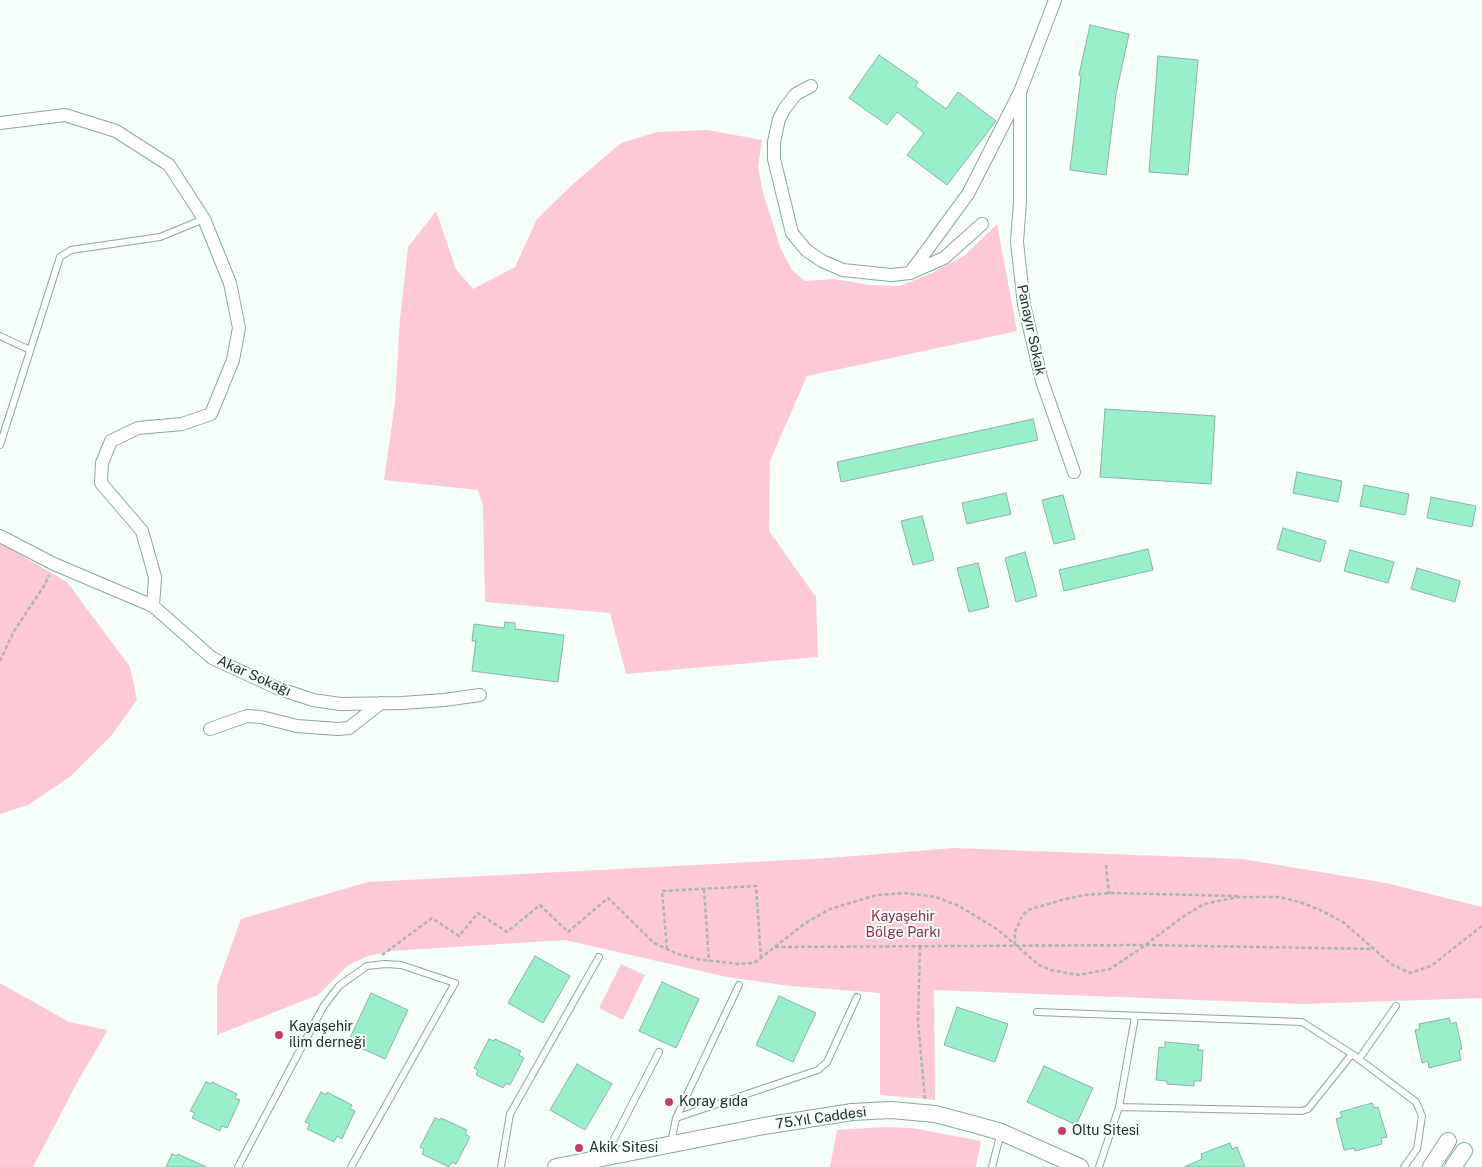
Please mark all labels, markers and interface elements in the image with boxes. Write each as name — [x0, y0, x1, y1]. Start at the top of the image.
street label: Panayır Sokak — [1013, 283, 1049, 377]
street label: Akar Sokağı — [214, 652, 294, 700]
park label: Kayaşehir Bölge Parkı — [866, 909, 940, 942]
place label: Kayaşehir ilim derneği — [289, 1019, 366, 1052]
marker: Kayaşehir ilim derneği — [273, 1029, 285, 1041]
place label: Koray gıda — [679, 1094, 748, 1110]
marker: Koray gıda — [663, 1096, 675, 1108]
street label: 75.Yıl Caddesi — [775, 1103, 867, 1133]
place label: Oltu Sitesi — [1072, 1123, 1139, 1139]
marker: Oltu Sitesi — [1056, 1125, 1068, 1137]
place label: Akik Sitesi — [589, 1140, 658, 1156]
marker: Akik Sitesi — [573, 1142, 585, 1154]

